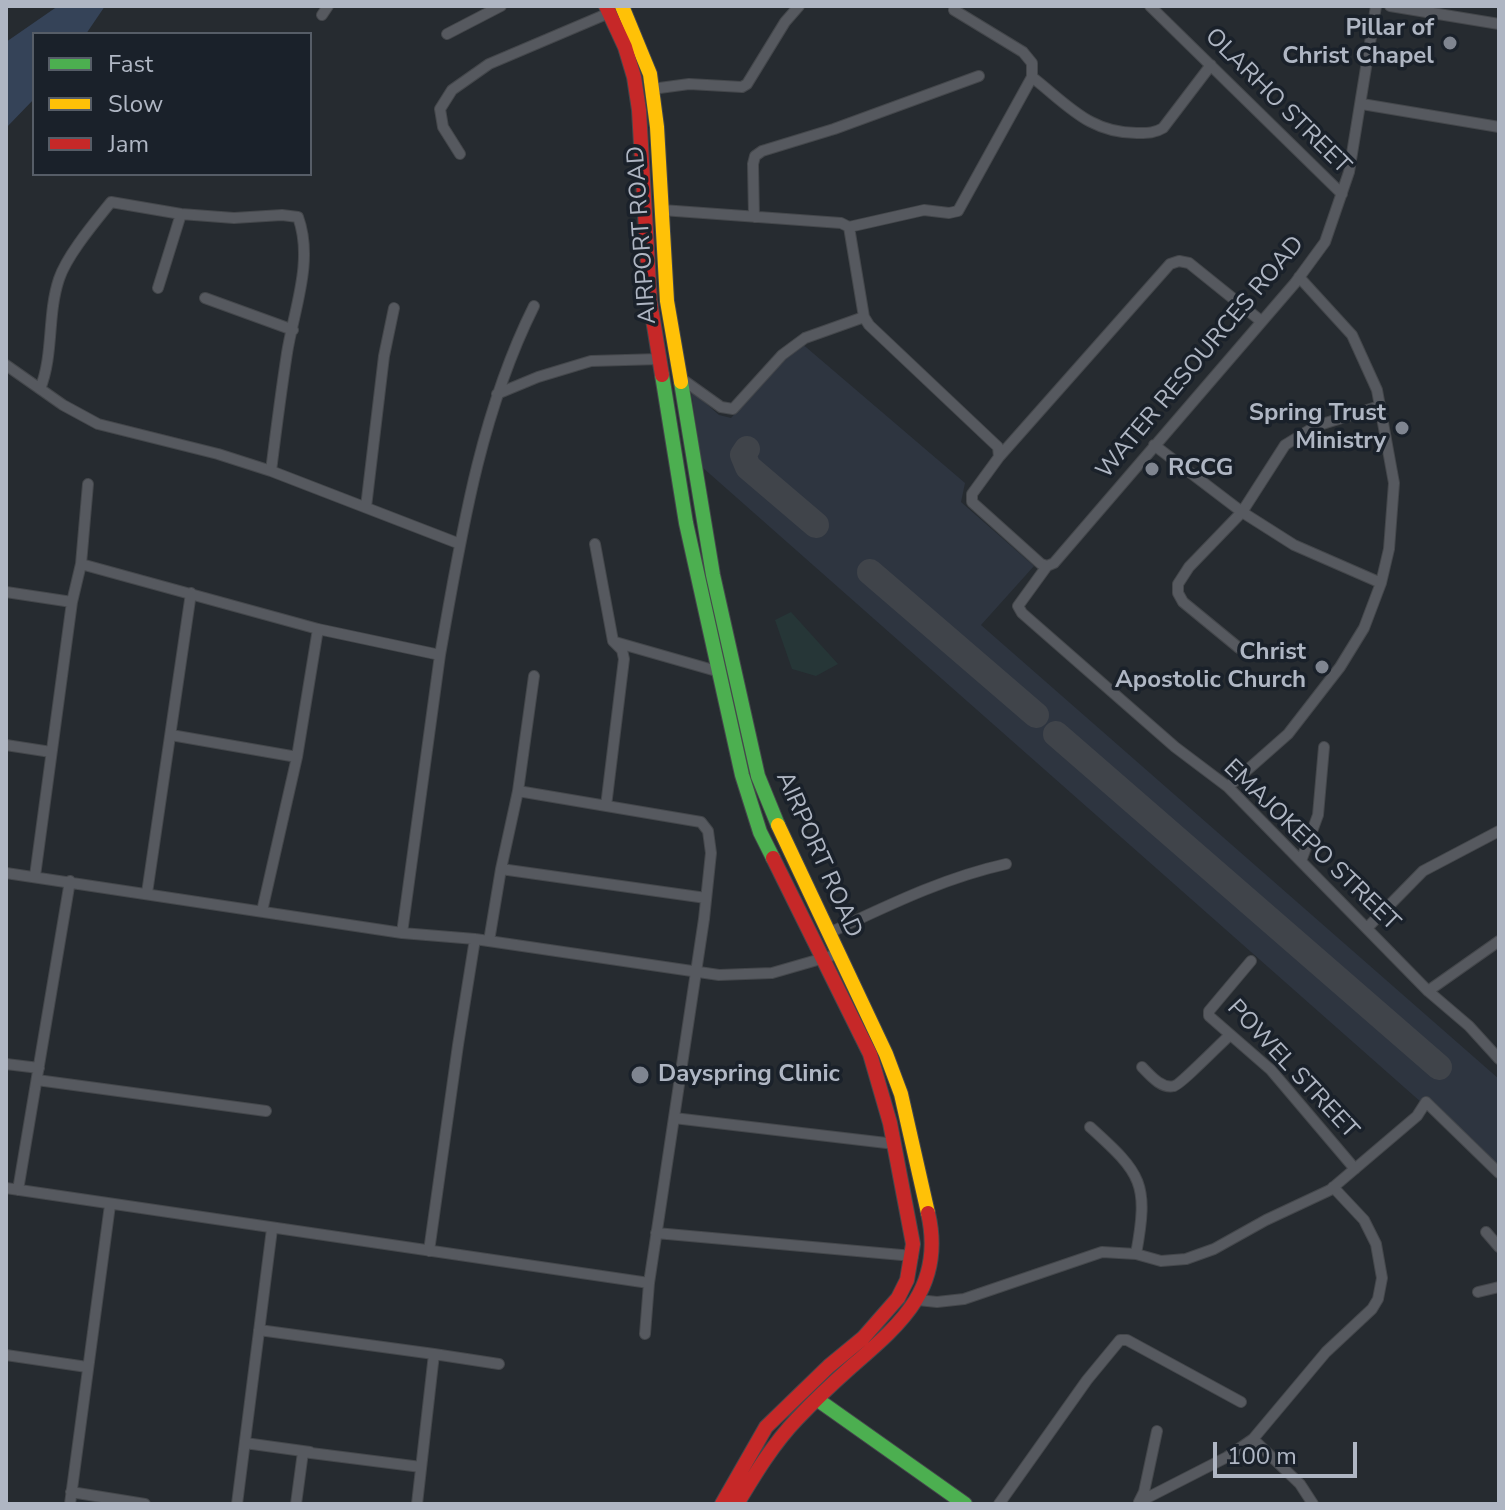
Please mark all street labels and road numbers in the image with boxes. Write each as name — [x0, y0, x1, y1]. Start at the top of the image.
street label: OLARHO STREET — [1198, 23, 1356, 181]
street label: AIRPORT ROAD — [622, 145, 664, 325]
street label: WATER RESOURCES ROAD — [1091, 231, 1311, 485]
street label: EMAJOKEPO STREET — [1217, 754, 1405, 938]
street label: AIRPORT ROAD — [769, 768, 867, 942]
street label: POWEL STREET — [1220, 994, 1364, 1146]

